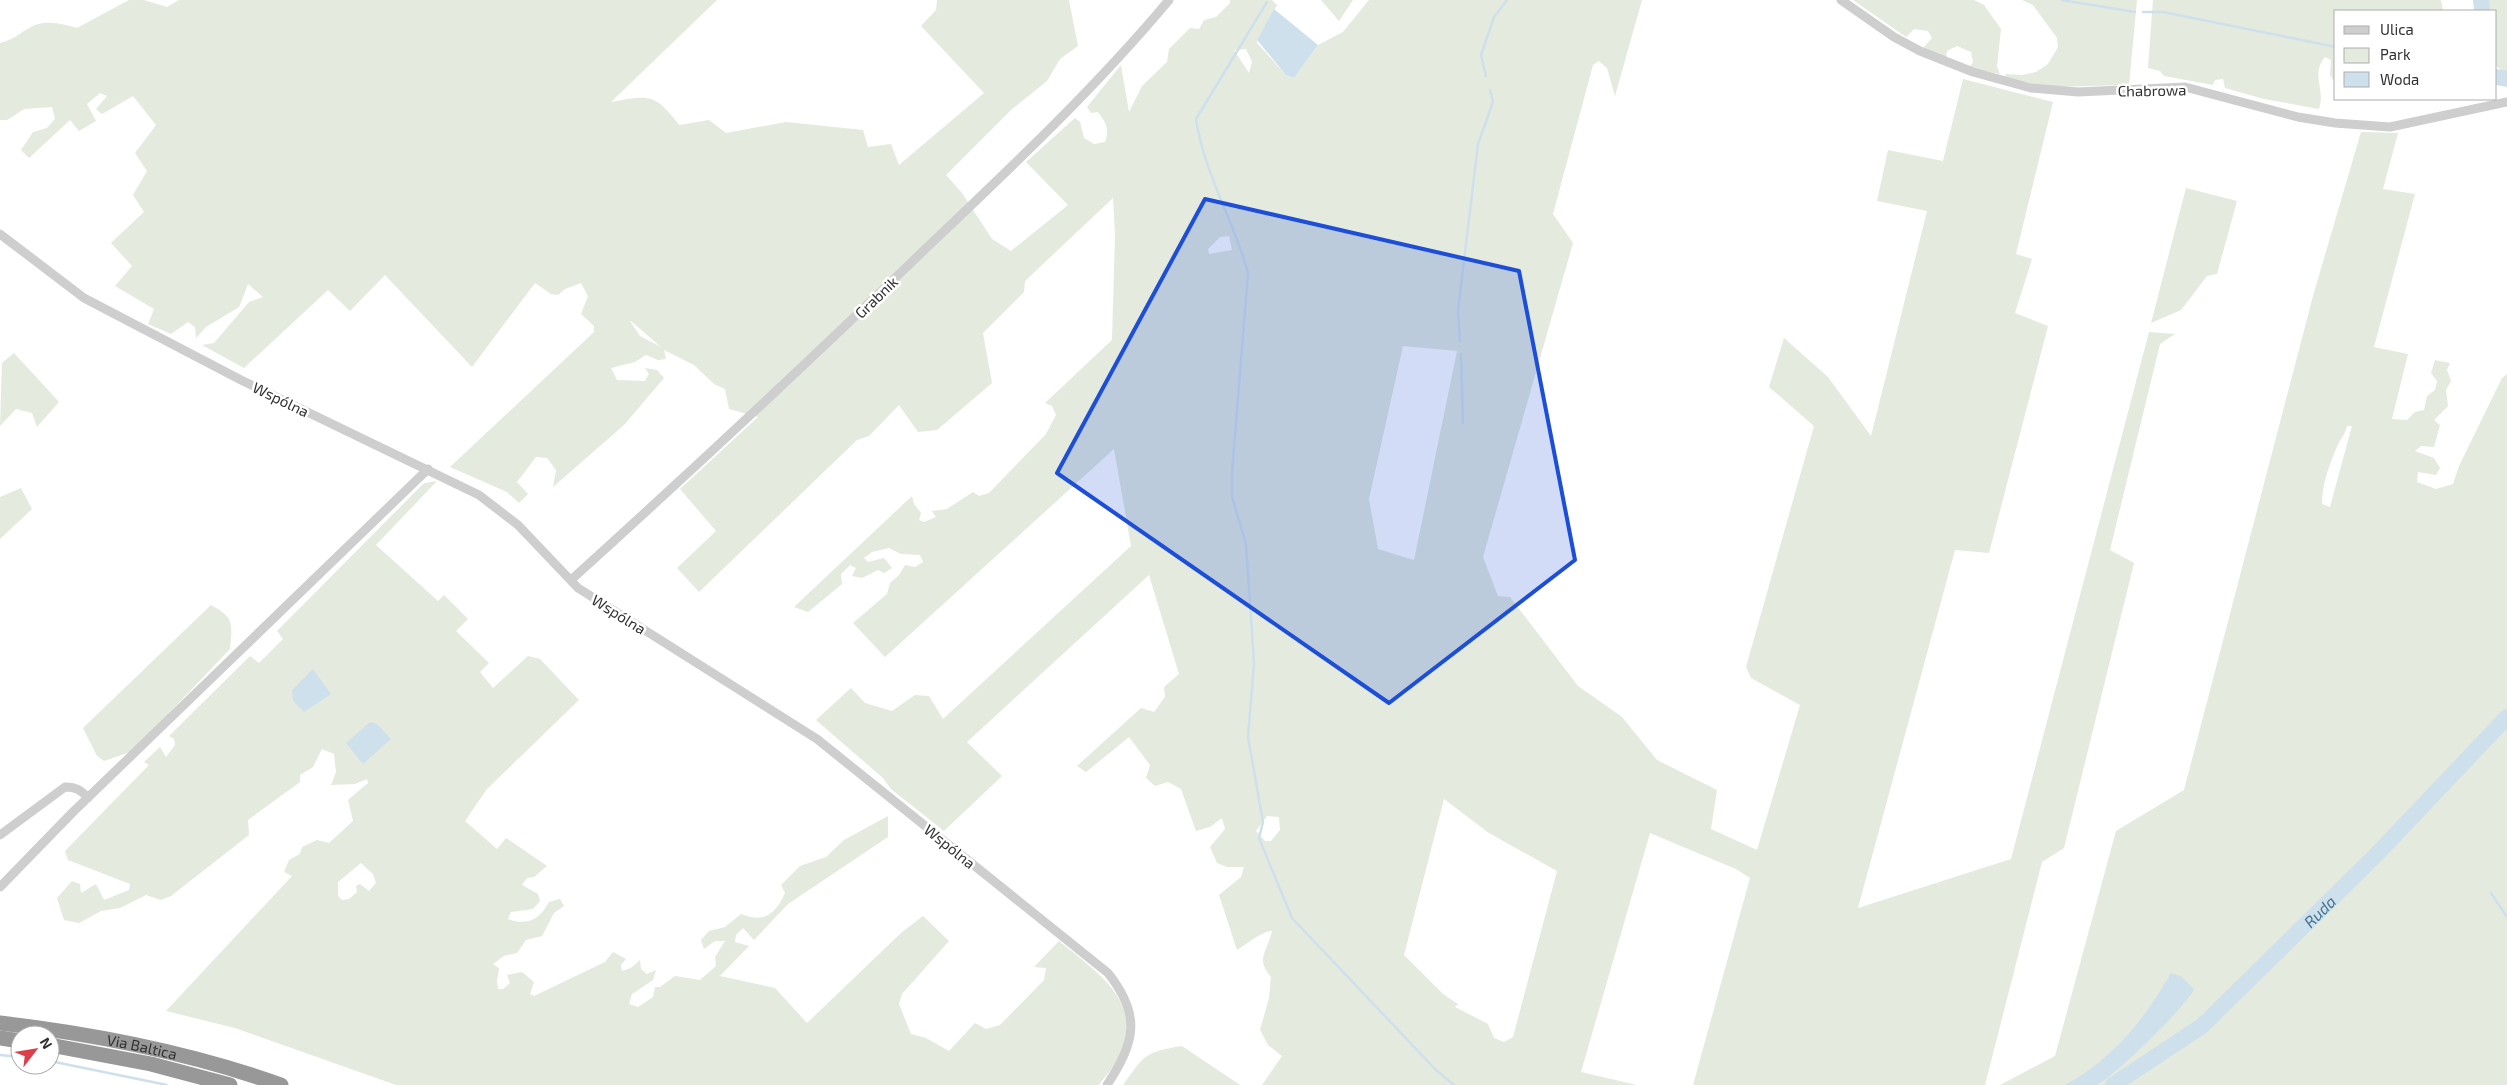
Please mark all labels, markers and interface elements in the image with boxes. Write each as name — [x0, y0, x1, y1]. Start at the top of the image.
legend — [2334, 10, 2497, 100]
text: Ulica — [2380, 20, 2414, 38]
text: Park — [2380, 45, 2411, 63]
text: Woda — [2380, 70, 2419, 88]
street label: Chabrowa — [2117, 80, 2187, 100]
street label: Grabnik — [851, 272, 901, 322]
street label: Wspólna — [250, 378, 312, 420]
street label: Wspólna — [589, 590, 649, 638]
street label: Wspólna — [921, 820, 979, 872]
water label: Ruda — [2299, 891, 2339, 931]
north arrow — [10, 1025, 60, 1075]
street label: Via Baltica — [105, 1030, 179, 1063]
text: N — [37, 1034, 56, 1052]

